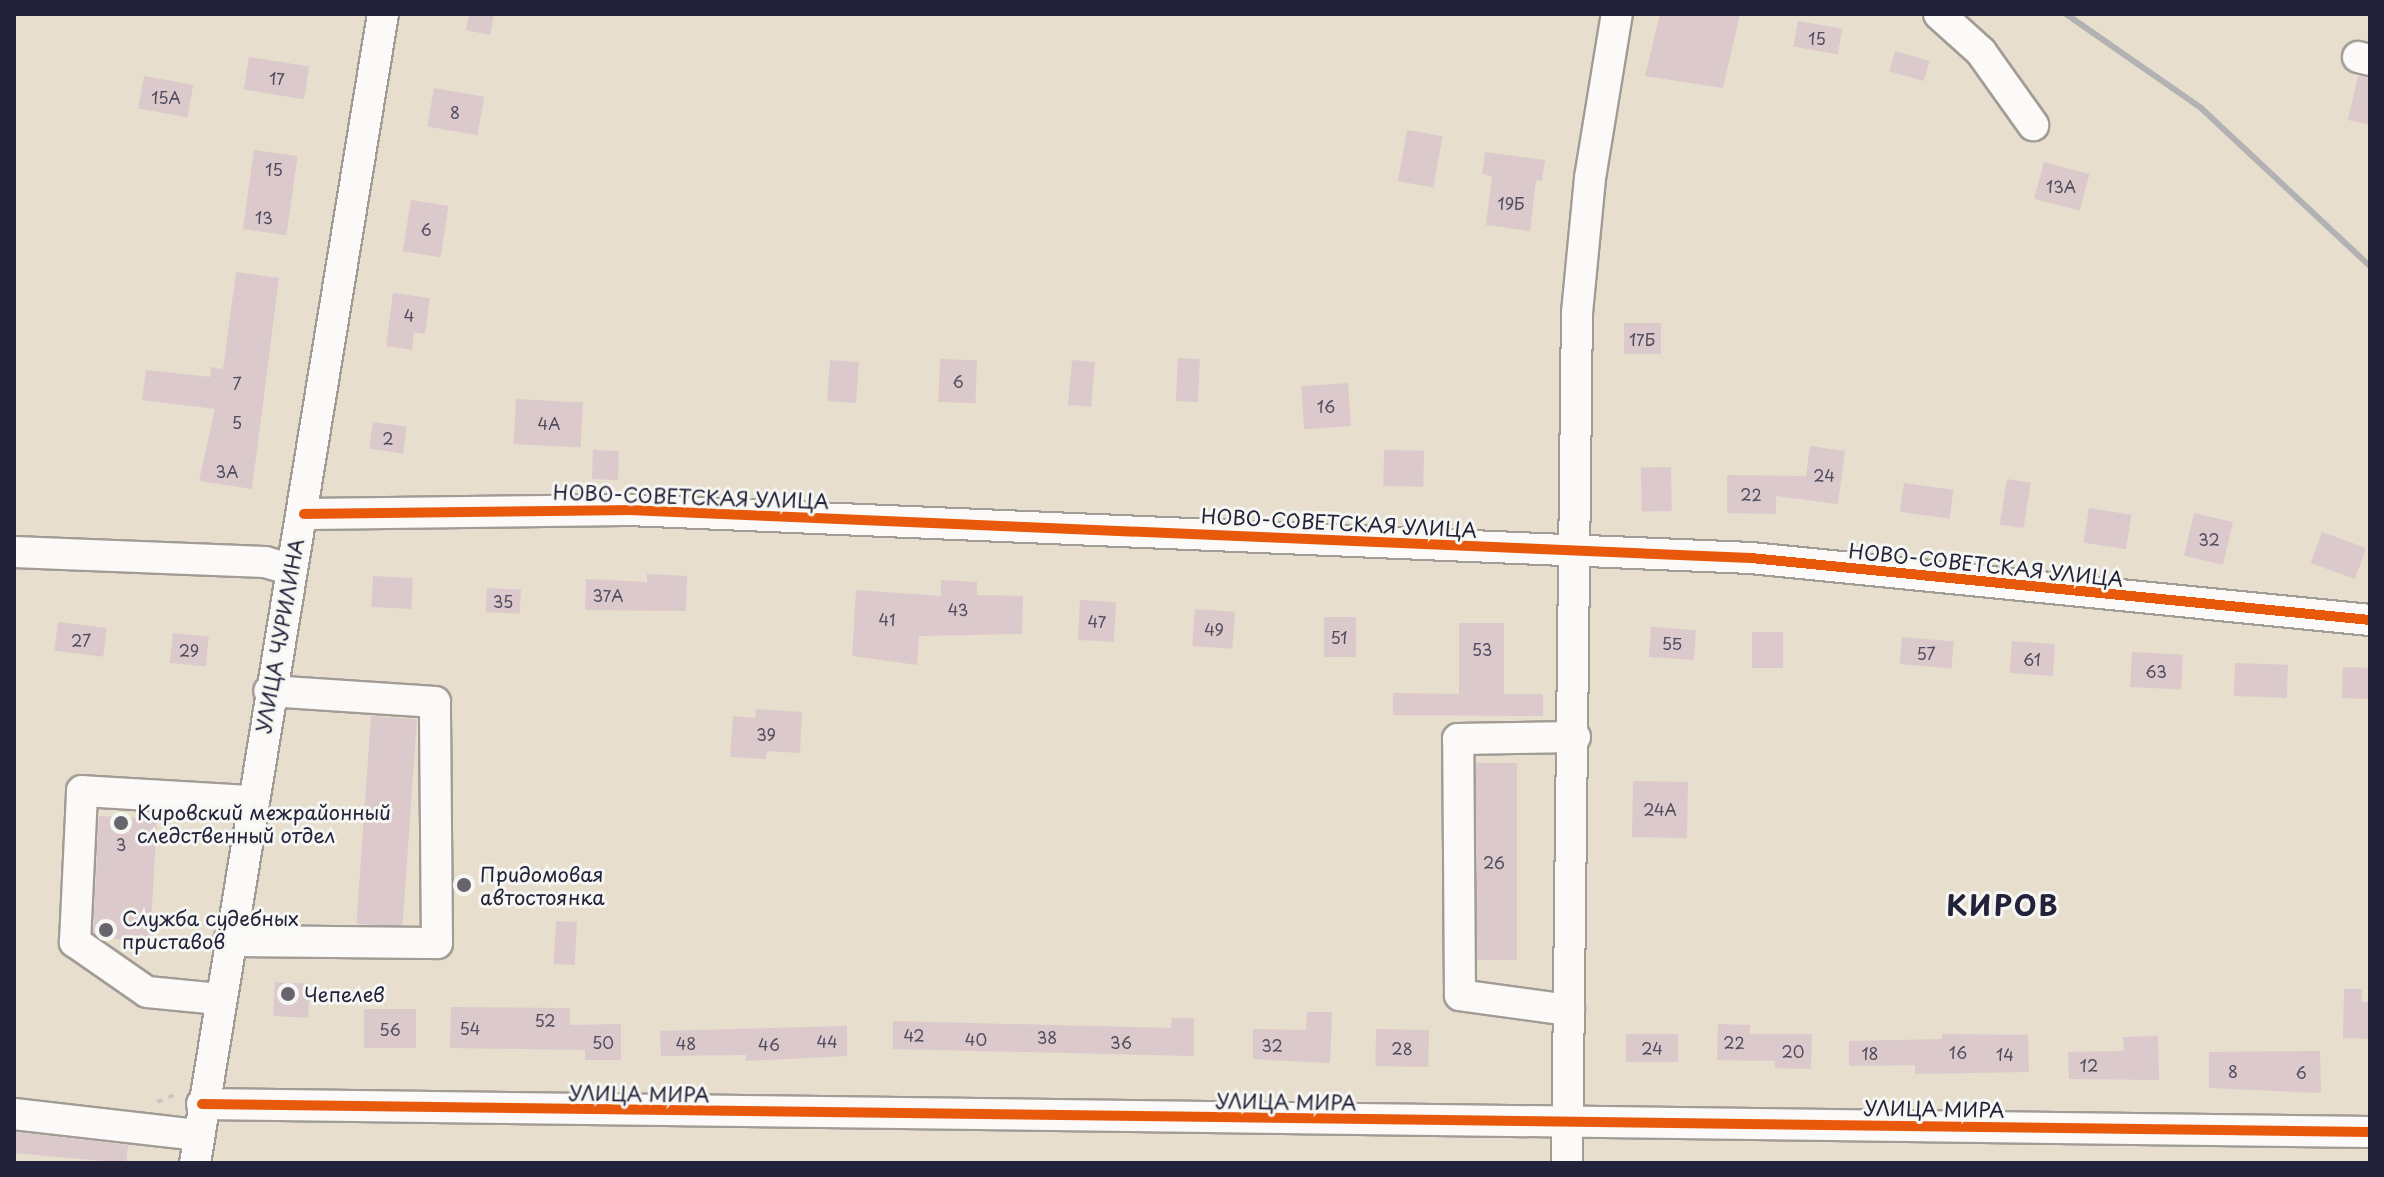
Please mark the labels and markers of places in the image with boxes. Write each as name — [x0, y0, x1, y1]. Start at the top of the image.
place label: Кировский межрайонный следственный отдел — [137, 800, 391, 847]
marker: Кировский межрайонный следственный отдел — [112, 814, 130, 832]
place label: Придомовая автостоянка — [480, 862, 605, 909]
marker: Придомовая автостоянка — [455, 876, 473, 894]
place label: Служба судебных приставов — [122, 906, 299, 953]
marker: Служба судебных приставов — [97, 921, 115, 939]
place label: Чепелев — [304, 982, 385, 1006]
marker: Чепелев — [279, 985, 297, 1003]

